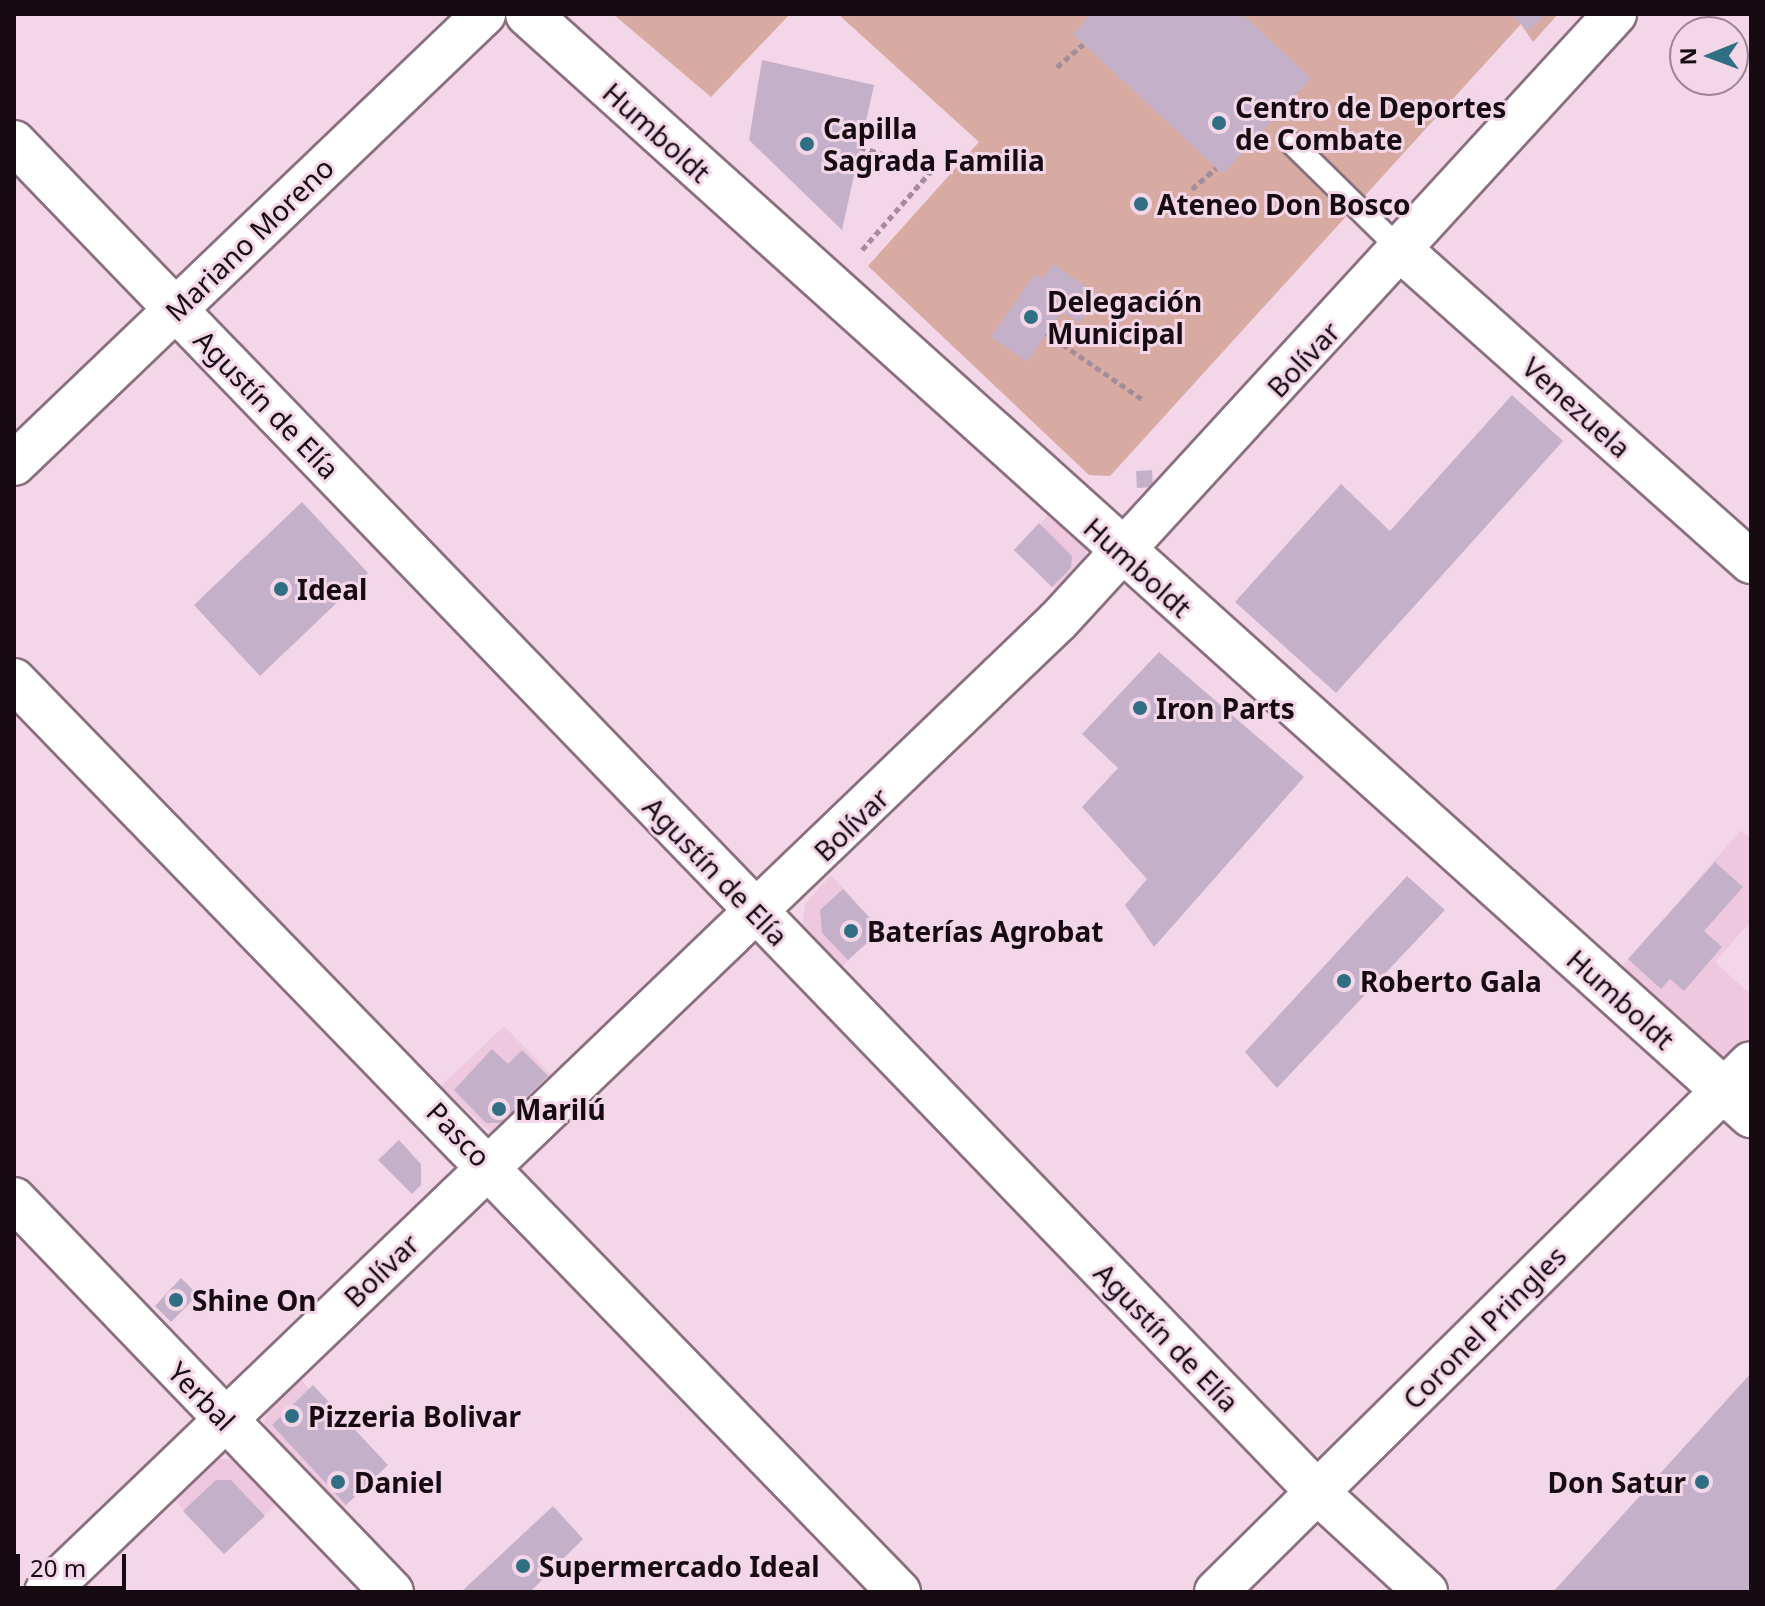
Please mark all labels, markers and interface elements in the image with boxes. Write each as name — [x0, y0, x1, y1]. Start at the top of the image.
north arrow — [1669, 16, 1749, 96]
text: N — [1672, 47, 1702, 66]
street label: Humboldt — [596, 75, 718, 189]
place label: Centro de Deportes de Combate — [1235, 90, 1506, 156]
place label: Capilla Sagrada Familia — [823, 111, 1045, 177]
marker: Centro de Deportes de Combate — [1210, 114, 1228, 132]
marker: Capilla Sagrada Familia — [798, 135, 816, 153]
street label: Mariano Moreno — [158, 150, 340, 328]
place label: Ateneo Don Bosco — [1157, 187, 1411, 221]
marker: Ateneo Don Bosco — [1132, 195, 1150, 213]
place label: Delegación Municipal — [1047, 284, 1202, 350]
marker: Delegación Municipal — [1022, 308, 1040, 326]
street label: Bolívar — [1260, 314, 1346, 404]
street label: Agustín de Elía — [188, 323, 346, 485]
street label: Venezuela — [1516, 350, 1638, 464]
street label: Humboldt — [1077, 510, 1199, 624]
place label: Ideal — [297, 572, 367, 606]
marker: Ideal — [272, 580, 290, 598]
place label: Iron Parts — [1156, 691, 1295, 725]
marker: Iron Parts — [1131, 699, 1149, 717]
street label: Bolívar — [807, 780, 895, 868]
street label: Agustín de Elía — [637, 790, 795, 952]
place label: Baterías Agrobat — [867, 914, 1103, 948]
marker: Baterías Agrobat — [842, 922, 860, 940]
street label: Humboldt — [1560, 942, 1682, 1056]
place label: Roberto Gala — [1360, 964, 1542, 998]
marker: Roberto Gala — [1335, 972, 1353, 990]
place label: Marilú — [515, 1092, 606, 1126]
street label: Pasco — [420, 1095, 498, 1173]
marker: Marilú — [490, 1100, 508, 1118]
street label: Bolívar — [337, 1226, 425, 1314]
street label: Coronel Pringles — [1395, 1238, 1573, 1416]
street label: Agustín de Elía — [1088, 1256, 1246, 1418]
place label: Shine On — [192, 1283, 317, 1317]
marker: Shine On — [167, 1291, 185, 1309]
street label: Yerbal — [161, 1355, 243, 1437]
place label: Pizzeria Bolivar — [308, 1399, 521, 1433]
marker: Pizzeria Bolivar — [283, 1407, 301, 1425]
place label: Daniel — [354, 1465, 443, 1499]
place label: Don Satur — [1547, 1465, 1686, 1499]
marker: Daniel — [329, 1473, 347, 1491]
marker: Don Satur — [1693, 1473, 1711, 1491]
scale bar — [20, 1538, 130, 1588]
place label: Supermercado Ideal — [539, 1549, 820, 1583]
text: 20 m — [30, 1551, 86, 1584]
marker: Supermercado Ideal — [514, 1557, 532, 1575]

